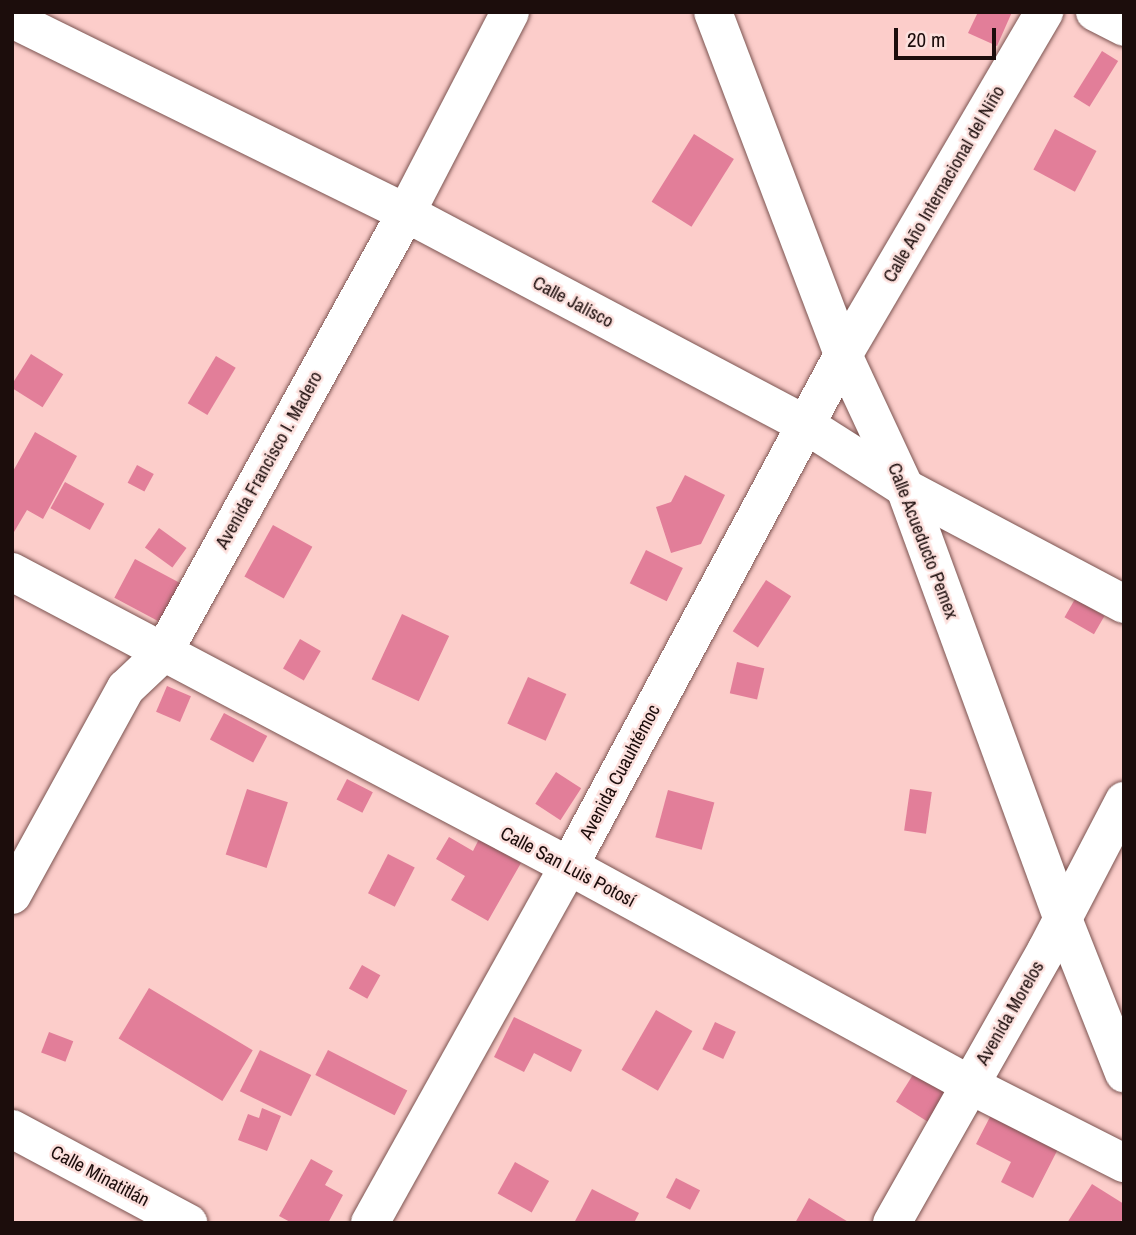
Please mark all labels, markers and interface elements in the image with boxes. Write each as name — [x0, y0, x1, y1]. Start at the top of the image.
scale bar — [898, 14, 1000, 58]
text: 20 m — [907, 25, 945, 54]
street label: Calle Año Internacional del Niño — [878, 81, 1010, 287]
street label: Calle Jalisco — [529, 271, 617, 333]
street label: Avenida Francisco I. Madero — [211, 367, 327, 553]
street label: Calle Acueducto Pemex — [883, 459, 963, 623]
street label: Avenida Cuauhtémoc — [575, 701, 665, 843]
street label: Calle San Luis Potosí — [497, 822, 639, 912]
street label: Avenida Morelos — [971, 957, 1049, 1069]
street label: Calle Minatitlán — [47, 1141, 153, 1211]

